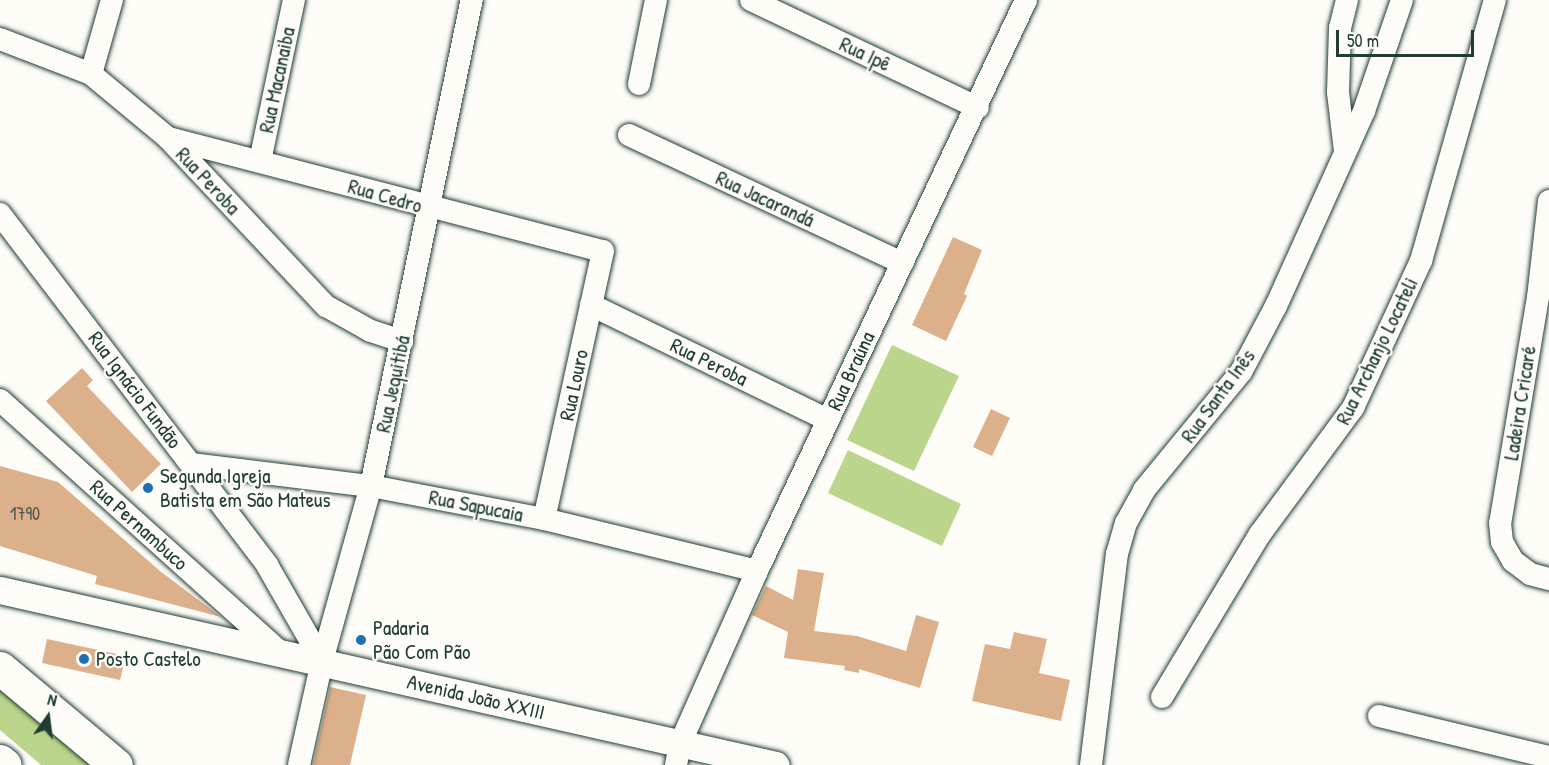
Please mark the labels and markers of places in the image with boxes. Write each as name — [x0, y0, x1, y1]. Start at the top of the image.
place label: Segunda Igreja Batista em São Mateus — [160, 463, 331, 513]
marker: Segunda Igreja Batista em São Mateus — [141, 481, 155, 495]
place label: Padaria Pão Com Pão — [373, 615, 471, 665]
marker: Padaria Pão Com Pão — [354, 633, 368, 647]
place label: Posto Castelo — [96, 646, 201, 672]
marker: Posto Castelo — [77, 652, 91, 666]

